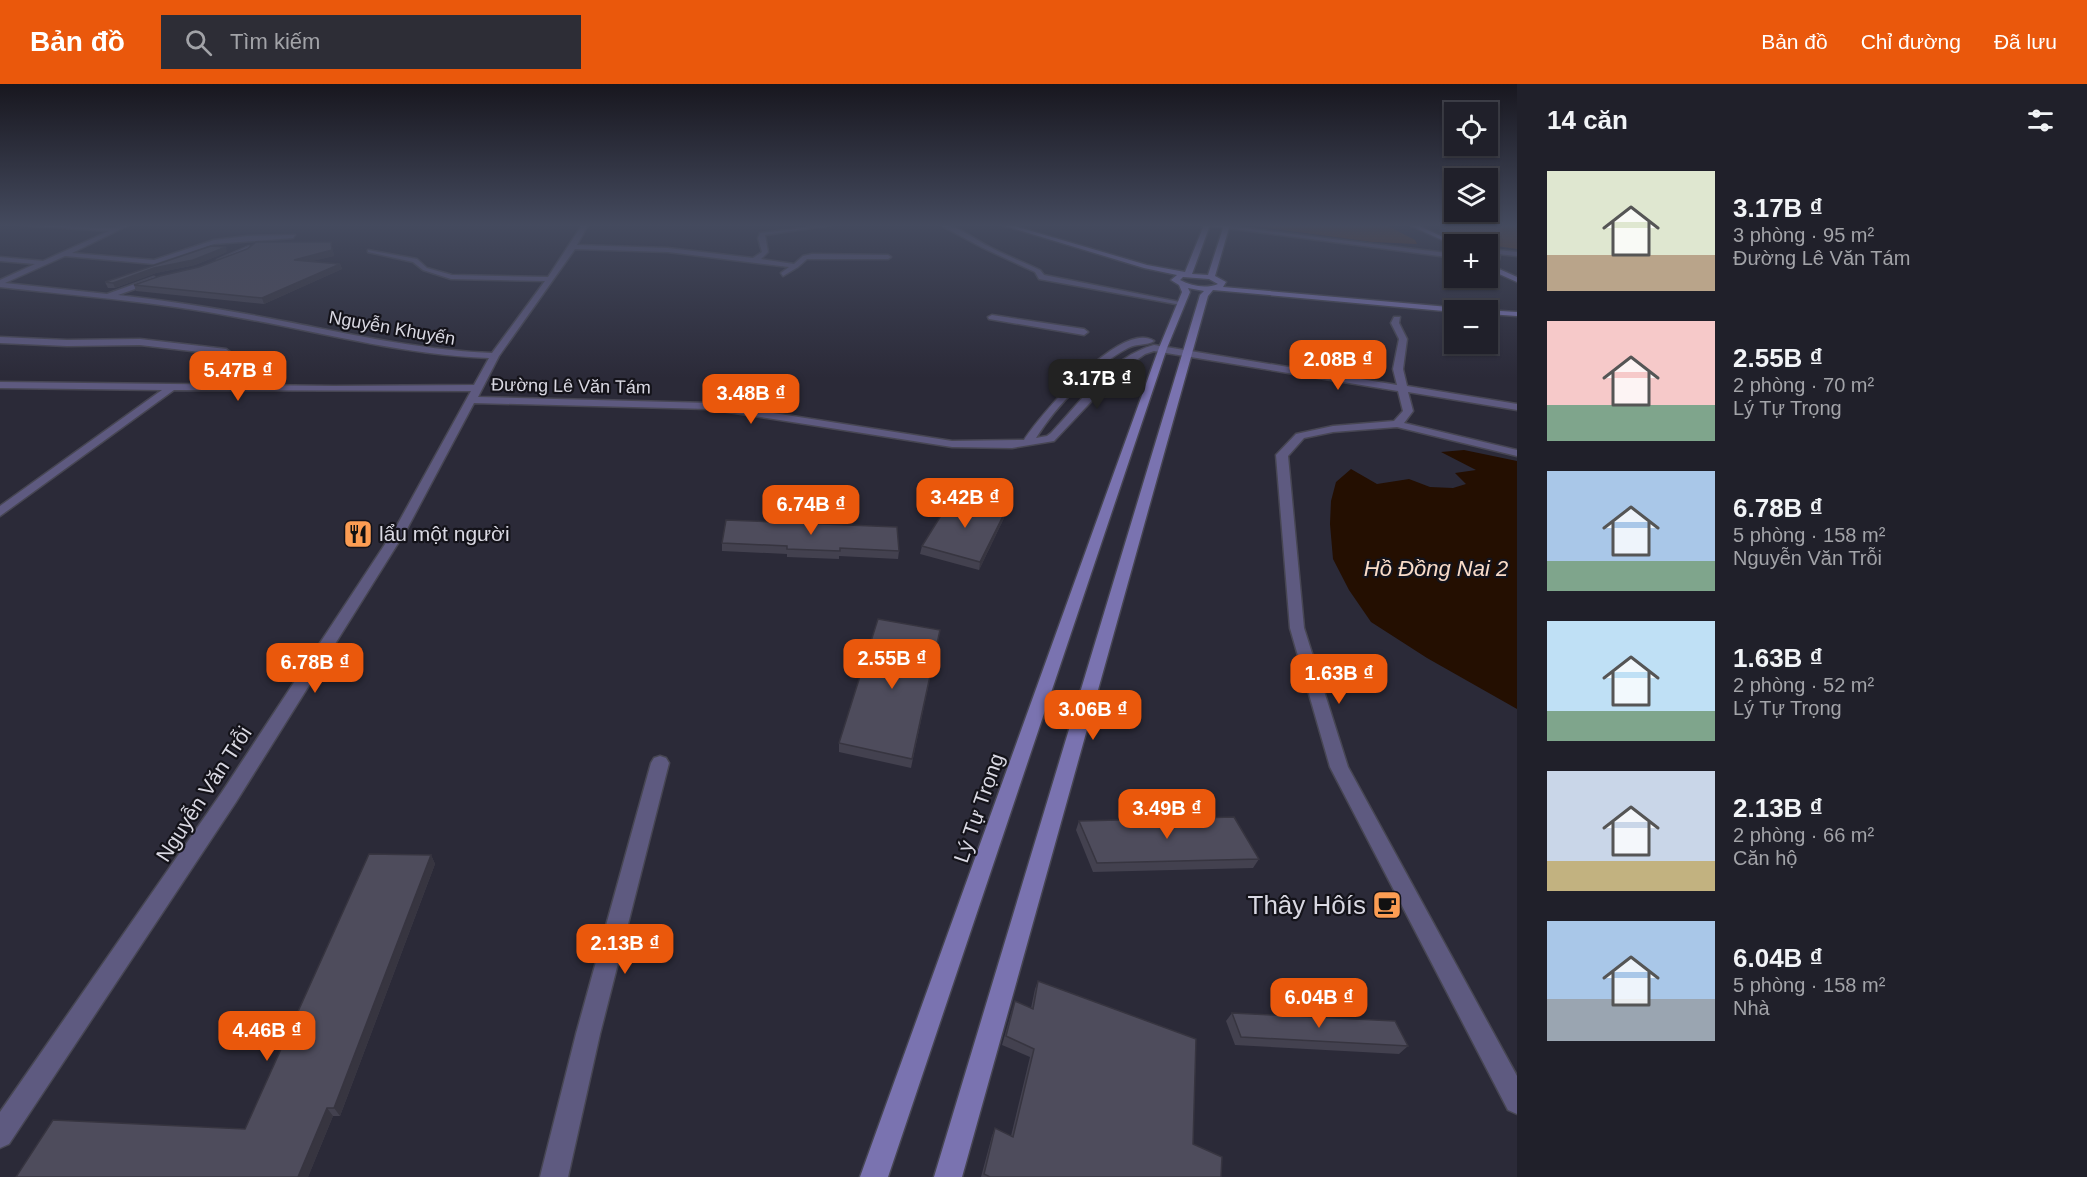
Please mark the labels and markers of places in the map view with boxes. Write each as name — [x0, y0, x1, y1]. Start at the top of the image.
pin: 2.08B ₫ — [1283, 340, 1393, 391]
pin: 5.47B ₫ — [183, 351, 293, 402]
pin: 3.17B ₫ — [1042, 359, 1152, 410]
pin: 3.48B ₫ — [696, 374, 806, 425]
pin: 3.42B ₫ — [910, 478, 1020, 529]
pin: 6.74B ₫ — [756, 485, 866, 536]
restaurant icon: lẩu một người — [342, 518, 374, 550]
place label: lẩu một người — [379, 522, 510, 545]
pin: 2.55B ₫ — [837, 639, 947, 690]
pin: 6.78B ₫ — [260, 643, 370, 694]
pin: 1.63B ₫ — [1284, 654, 1394, 705]
pin: 3.06B ₫ — [1038, 690, 1148, 741]
pin: 3.49B ₫ — [1112, 789, 1222, 840]
cafe icon: Thây Hôís — [1371, 889, 1403, 921]
place label: Thây Hôís — [1248, 890, 1366, 920]
pin: 2.13B ₫ — [570, 924, 680, 975]
pin: 6.04B ₫ — [1264, 978, 1374, 1029]
pin: 4.46B ₫ — [212, 1011, 322, 1062]

